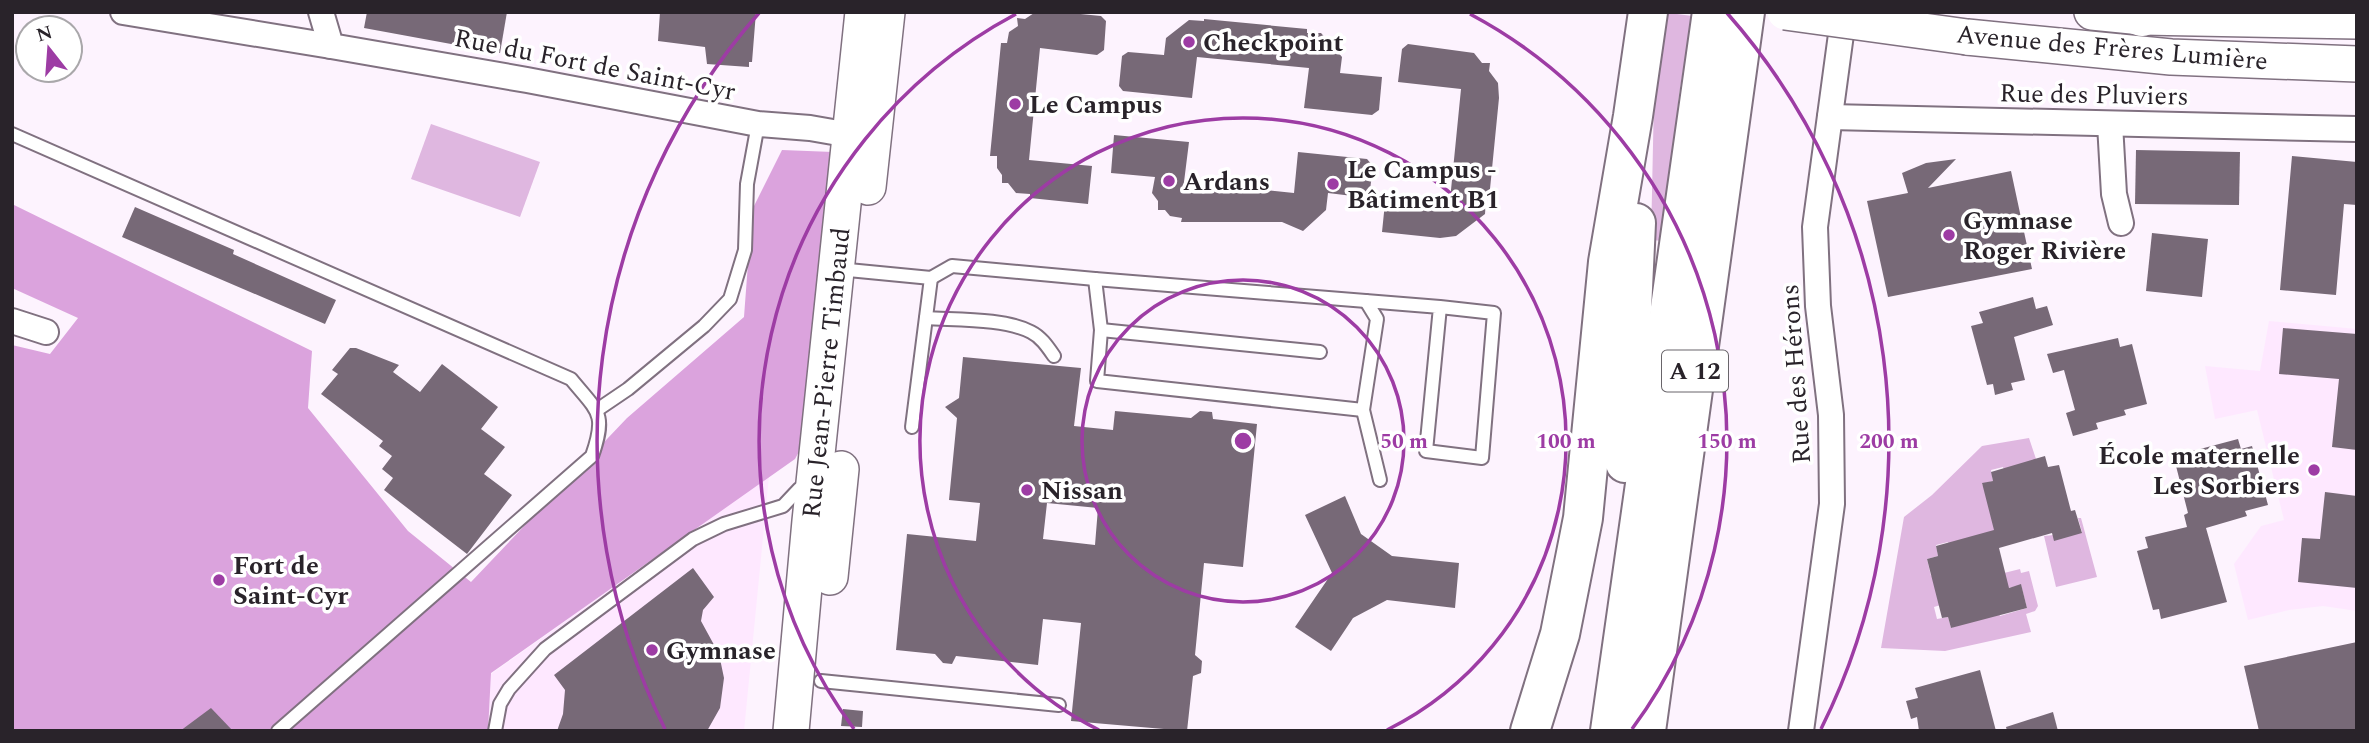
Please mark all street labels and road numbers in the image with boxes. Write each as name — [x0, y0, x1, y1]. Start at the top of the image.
street label: Avenue des Frères Lumière — [1954, 14, 2269, 82]
street label: Rue du Fort de Saint-Cyr — [451, 18, 739, 112]
street label: Rue des Pluviers — [1999, 73, 2189, 117]
street label: Rue Jean-Pierre Timbaud — [791, 225, 861, 520]
street label: Rue des Hérons — [1770, 283, 1822, 465]
road number: A 12 — [1662, 350, 1728, 392]

